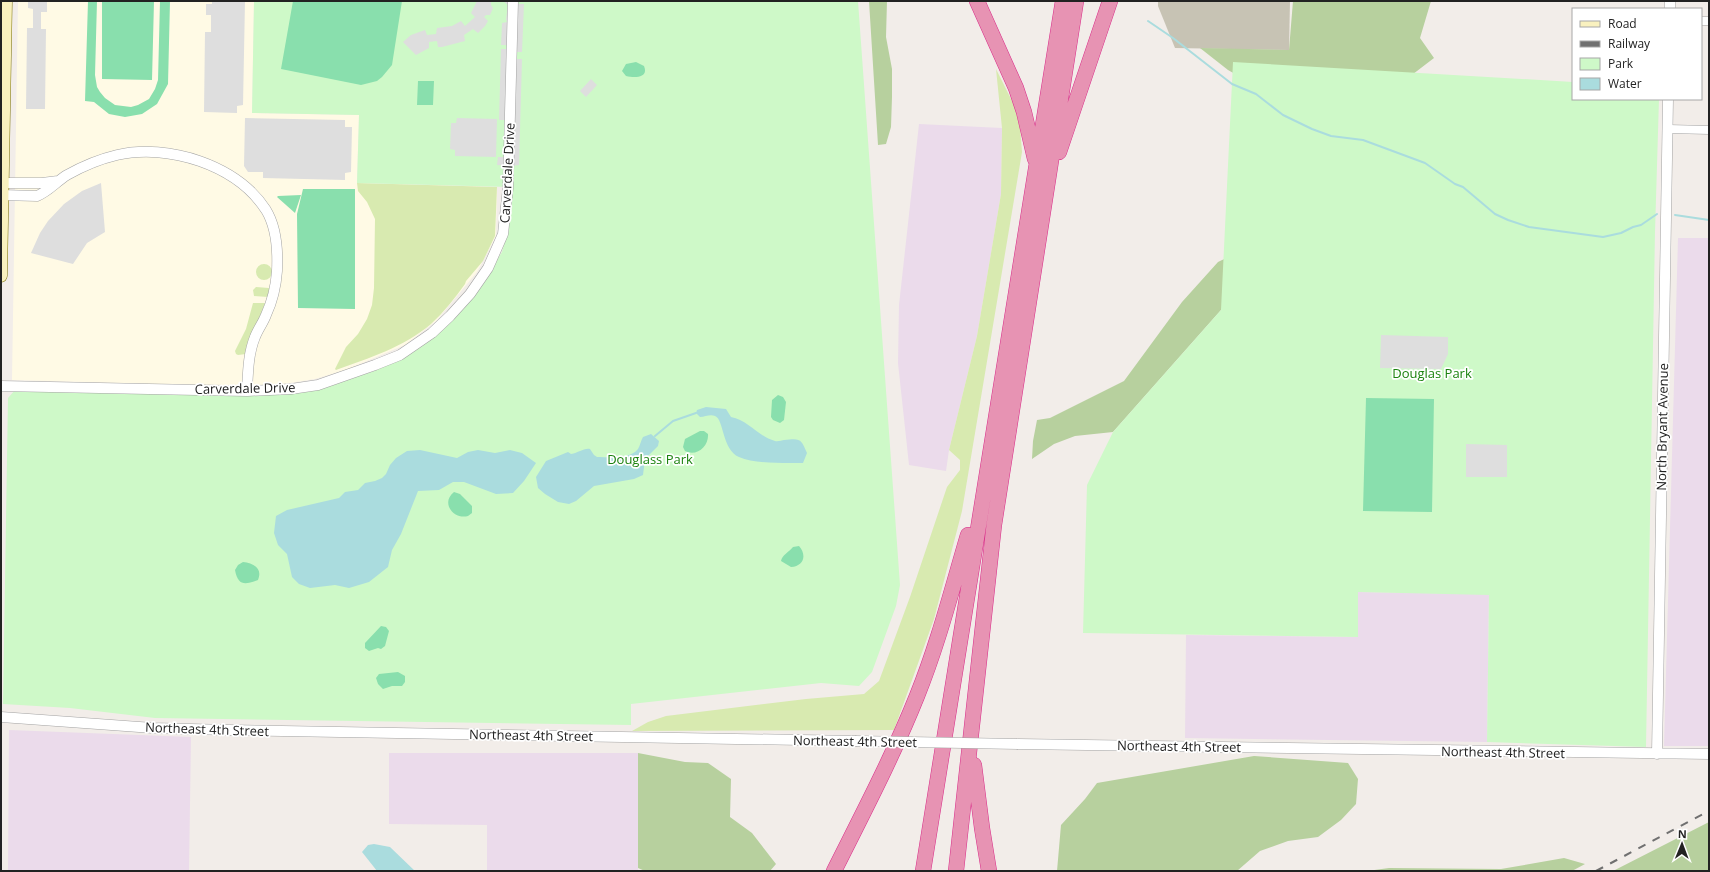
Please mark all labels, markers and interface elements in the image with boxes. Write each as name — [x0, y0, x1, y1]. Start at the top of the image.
legend — [1572, 8, 1702, 100]
text: Road — [1608, 15, 1637, 32]
text: Railway — [1608, 35, 1651, 52]
text: Park — [1608, 55, 1634, 72]
text: Water — [1608, 75, 1642, 92]
street label: Carverdale Drive — [495, 122, 519, 224]
street label: North Bryant Avenue — [1652, 363, 1672, 491]
park label: Douglas Park — [1392, 364, 1472, 382]
street label: Carverdale Drive — [194, 378, 296, 398]
park label: Douglass Park — [607, 450, 693, 468]
street label: Northeast 4th Street — [145, 718, 270, 740]
street label: Northeast 4th Street — [469, 725, 594, 745]
street label: Northeast 4th Street — [793, 731, 918, 751]
street label: Northeast 4th Street — [1117, 736, 1242, 756]
street label: Northeast 4th Street — [1441, 742, 1566, 762]
north arrow — [1662, 824, 1702, 864]
text: N — [1678, 826, 1687, 841]

